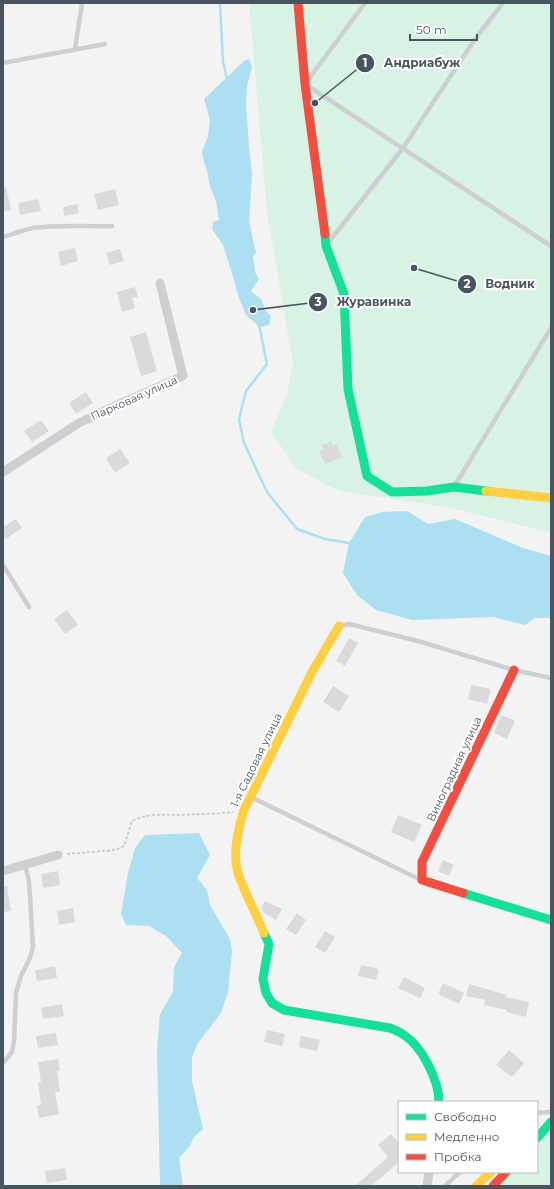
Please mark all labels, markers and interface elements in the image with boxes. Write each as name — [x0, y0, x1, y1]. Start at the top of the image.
scale bar — [410, 16, 477, 42]
text: 50 m — [416, 22, 447, 37]
callout: Андриабуж — [355, 51, 468, 75]
text: 1 — [363, 55, 367, 70]
text: Андриабуж — [384, 55, 460, 70]
callout: Водник — [457, 272, 543, 296]
text: 2 — [463, 276, 471, 291]
text: Водник — [485, 276, 535, 291]
callout: Журавинка — [308, 290, 419, 314]
text: 3 — [313, 294, 322, 309]
text: Журавинка — [337, 294, 411, 309]
street label: Парковая улица — [89, 373, 179, 423]
street label: 1-я Садовая улица — [227, 711, 285, 809]
street label: Виноградная улица — [424, 714, 484, 824]
legend — [398, 1101, 538, 1173]
text: Свободно — [434, 1109, 497, 1124]
text: Медленно — [434, 1129, 500, 1144]
text: Пробка — [434, 1149, 482, 1164]

